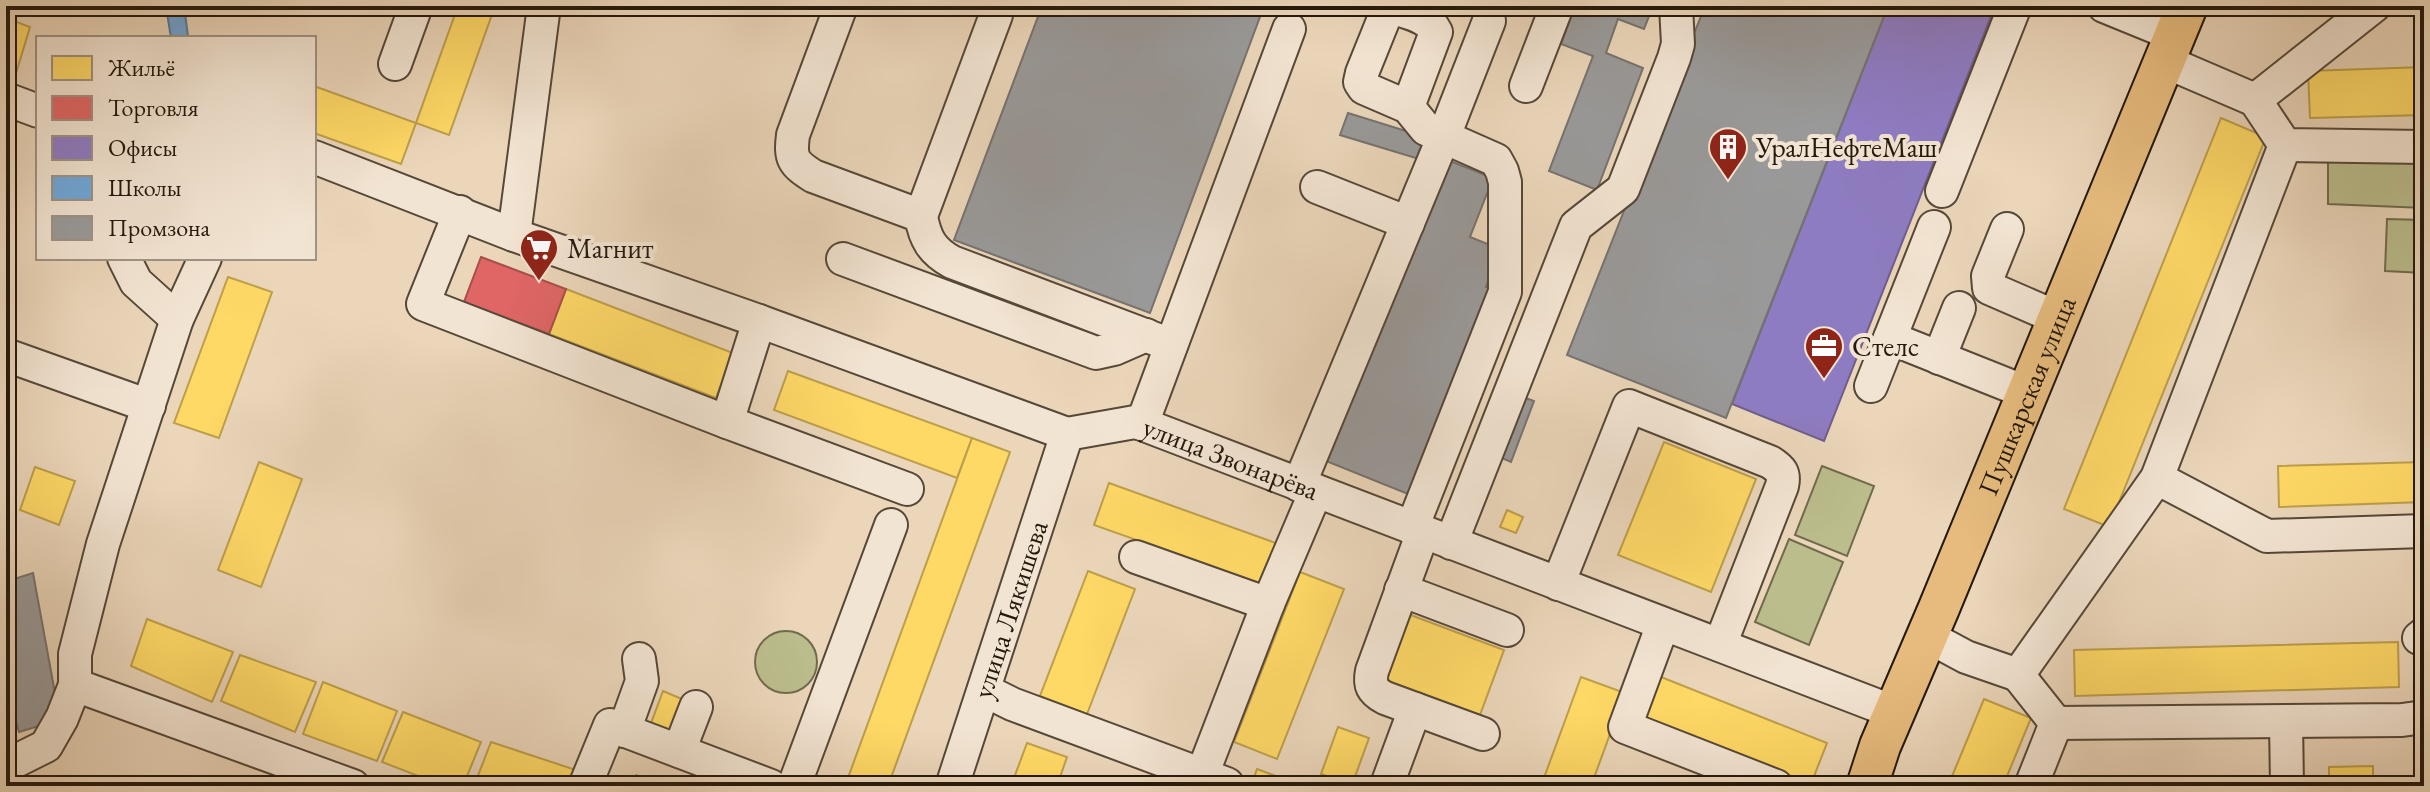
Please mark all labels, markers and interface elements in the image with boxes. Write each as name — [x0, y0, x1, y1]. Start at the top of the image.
legend — [36, 36, 316, 260]
text: Жильё — [107, 52, 175, 83]
text: Торговля — [108, 92, 199, 123]
building icon: УралНефтеМаш — [1707, 126, 1749, 181]
place label: УралНефтеМаш — [1755, 129, 1937, 165]
text: Офисы — [108, 132, 177, 163]
text: Школы — [108, 172, 182, 203]
text: Промзона — [108, 212, 211, 243]
supermarket icon: Магнит — [518, 227, 560, 282]
place label: Магнит — [567, 230, 654, 266]
street label: Пушкарская улица — [1969, 290, 2084, 500]
office icon: Стелс — [1803, 325, 1845, 380]
place label: Стелс — [1852, 328, 1919, 364]
street label: улица Звонарёва — [1138, 408, 1325, 508]
street label: улица Лякишева — [964, 515, 1056, 703]

